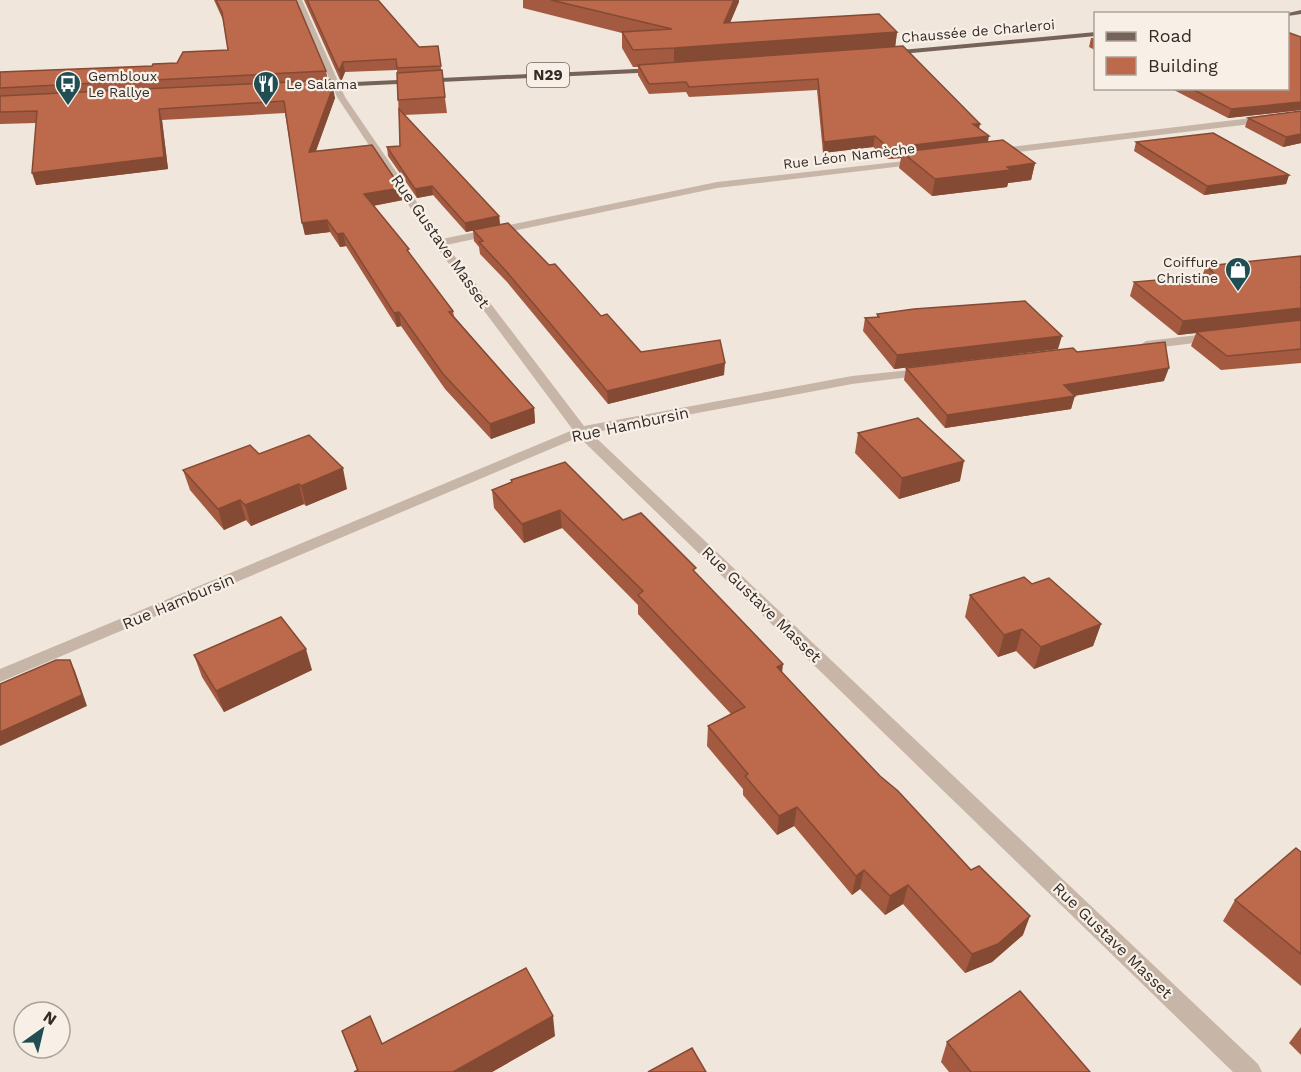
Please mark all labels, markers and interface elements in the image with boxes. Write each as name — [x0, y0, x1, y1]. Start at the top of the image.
legend — [1094, 12, 1289, 90]
street label: Chaussée de Charleroi — [901, 16, 1055, 46]
text: Road — [1148, 25, 1192, 46]
text: Building — [1148, 55, 1218, 76]
road number: N29 — [527, 63, 569, 87]
place label: Gembloux Le Rallye — [88, 68, 157, 100]
bus stop icon: Gembloux Le Rallye — [53, 69, 83, 107]
restaurant icon: Le Salama — [251, 69, 281, 107]
place label: Le Salama — [286, 76, 357, 92]
street label: Rue Léon Namèche — [782, 140, 916, 172]
street label: Rue Gustave Masset — [387, 171, 494, 312]
place label: Coiffure Christine — [1157, 254, 1218, 286]
shop icon: Coiffure Christine — [1223, 255, 1253, 293]
street label: Rue Hambursin — [570, 403, 691, 446]
street label: Rue Gustave Masset — [698, 542, 826, 666]
street label: Rue Hambursin — [119, 569, 237, 634]
street label: Rue Gustave Masset — [1049, 878, 1177, 1002]
north arrow — [12, 1000, 72, 1060]
text: N — [40, 1007, 60, 1029]

